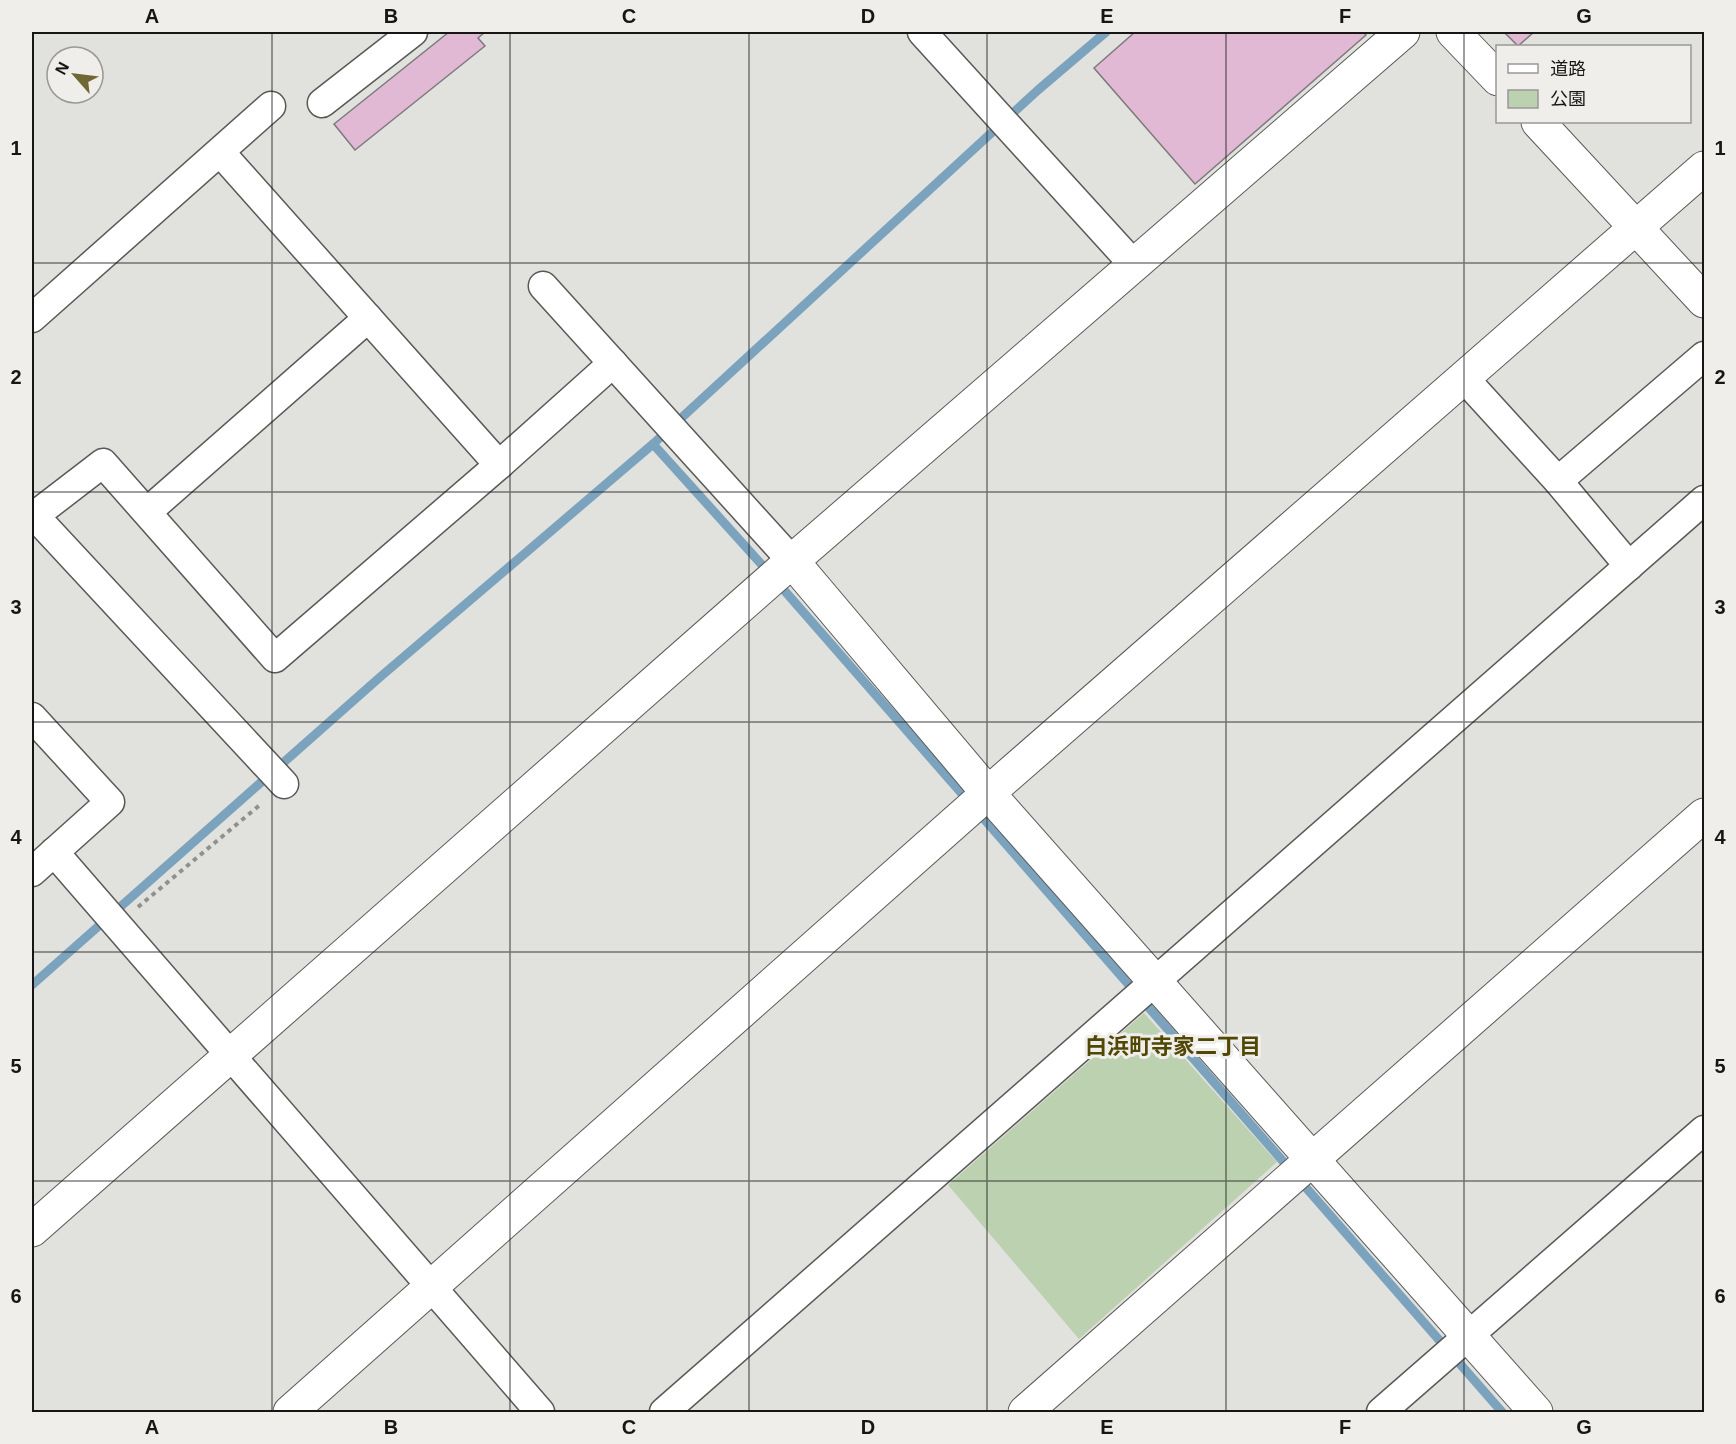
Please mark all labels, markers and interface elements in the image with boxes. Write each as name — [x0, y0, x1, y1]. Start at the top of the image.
text: A — [145, 5, 159, 27]
text: B — [384, 5, 398, 27]
text: C — [622, 5, 636, 27]
text: D — [861, 5, 875, 27]
text: E — [1100, 5, 1114, 27]
text: F — [1339, 5, 1351, 27]
text: G — [1576, 5, 1592, 27]
north arrow — [45, 45, 105, 105]
legend — [1496, 45, 1691, 123]
text: N — [52, 59, 72, 77]
text: 道路 — [1550, 59, 1586, 79]
text: 公園 — [1550, 89, 1586, 109]
text: 1 — [10, 137, 22, 159]
text: 1 — [1714, 137, 1726, 159]
text: 2 — [10, 366, 22, 388]
text: 2 — [1714, 366, 1726, 388]
text: 3 — [10, 596, 22, 618]
text: 3 — [1714, 596, 1726, 618]
text: 4 — [10, 826, 22, 848]
text: 4 — [1714, 826, 1726, 848]
district label: 白浜町寺家二丁目 — [1085, 1034, 1261, 1059]
text: 5 — [10, 1055, 22, 1077]
text: 5 — [1714, 1055, 1726, 1077]
text: 6 — [10, 1285, 22, 1307]
text: 6 — [1714, 1285, 1726, 1307]
text: A — [145, 1416, 159, 1438]
text: B — [384, 1416, 398, 1438]
text: C — [622, 1416, 636, 1438]
text: D — [861, 1416, 875, 1438]
text: E — [1100, 1416, 1114, 1438]
text: F — [1339, 1416, 1351, 1438]
text: G — [1576, 1416, 1592, 1438]

